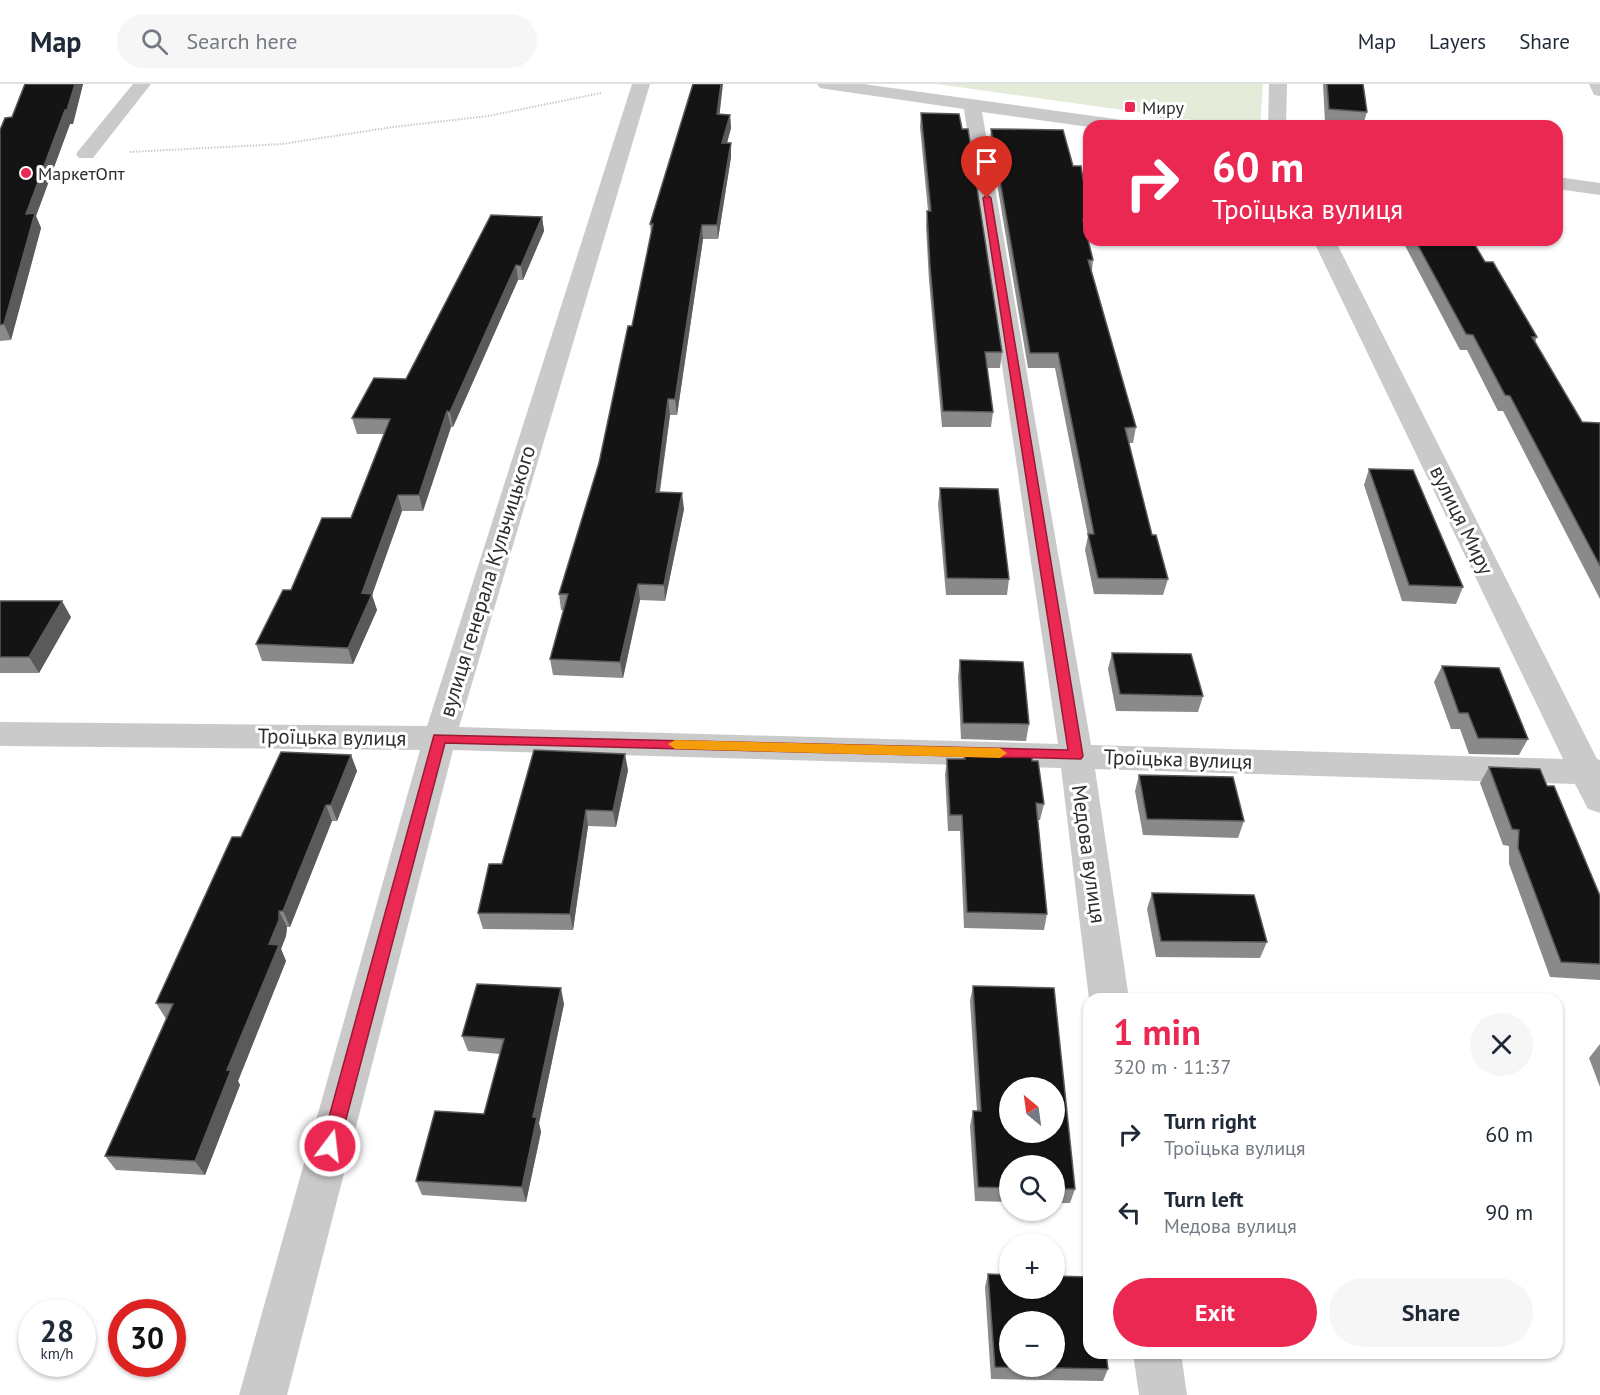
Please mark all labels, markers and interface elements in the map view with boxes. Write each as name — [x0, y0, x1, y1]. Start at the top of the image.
search box — [117, 14, 537, 68]
text: Map — [30, 23, 81, 60]
icon: search — [138, 25, 171, 58]
text: Search here — [186, 27, 297, 55]
text: Map — [1358, 28, 1396, 55]
text: Layers — [1429, 28, 1486, 55]
text: Share — [1519, 28, 1570, 55]
place label: Миру — [1142, 96, 1185, 119]
marker: Миру — [1123, 100, 1137, 114]
pin — [961, 136, 1012, 198]
text: 60 m — [1212, 139, 1304, 194]
icon: right — [1113, 144, 1191, 222]
icon: arrive — [970, 145, 1003, 178]
place label: МаркетОпт — [38, 162, 126, 185]
marker: МаркетОпт — [19, 166, 33, 180]
text: Троїцька вулиця — [1212, 192, 1403, 226]
street label: вулиця генерала Кульчицького — [433, 442, 541, 720]
street label: вулиця Миру — [1424, 461, 1500, 579]
street label: Троїцька вулиця — [257, 722, 407, 752]
street label: Троїцька вулиця — [1103, 743, 1253, 775]
street label: Медова вулиця — [1066, 783, 1112, 925]
text: 1 min — [1113, 1008, 1201, 1055]
button: close — [1470, 1013, 1533, 1076]
text: 320 m · 11:37 — [1113, 1054, 1231, 1080]
north arrow — [999, 1077, 1065, 1143]
map controls — [999, 1077, 1065, 1377]
text: Turn right — [1164, 1107, 1256, 1135]
position arrow — [298, 1114, 362, 1178]
icon: right — [1113, 1118, 1146, 1151]
text: 60 m — [1485, 1120, 1533, 1148]
text: Троїцька вулиця — [1164, 1135, 1306, 1161]
button: search — [999, 1155, 1065, 1221]
text: Turn left — [1164, 1185, 1244, 1213]
icon: left — [1113, 1196, 1146, 1229]
text: 90 m — [1485, 1198, 1533, 1226]
text: Медова вулиця — [1164, 1213, 1297, 1239]
button: + — [999, 1233, 1065, 1299]
button: Exit — [1113, 1278, 1317, 1347]
button: Share — [1329, 1278, 1533, 1347]
speed limit sign: 30 — [108, 1299, 186, 1377]
text: 28 — [40, 1311, 74, 1350]
button: − — [999, 1311, 1065, 1377]
text: km/h — [41, 1344, 73, 1363]

